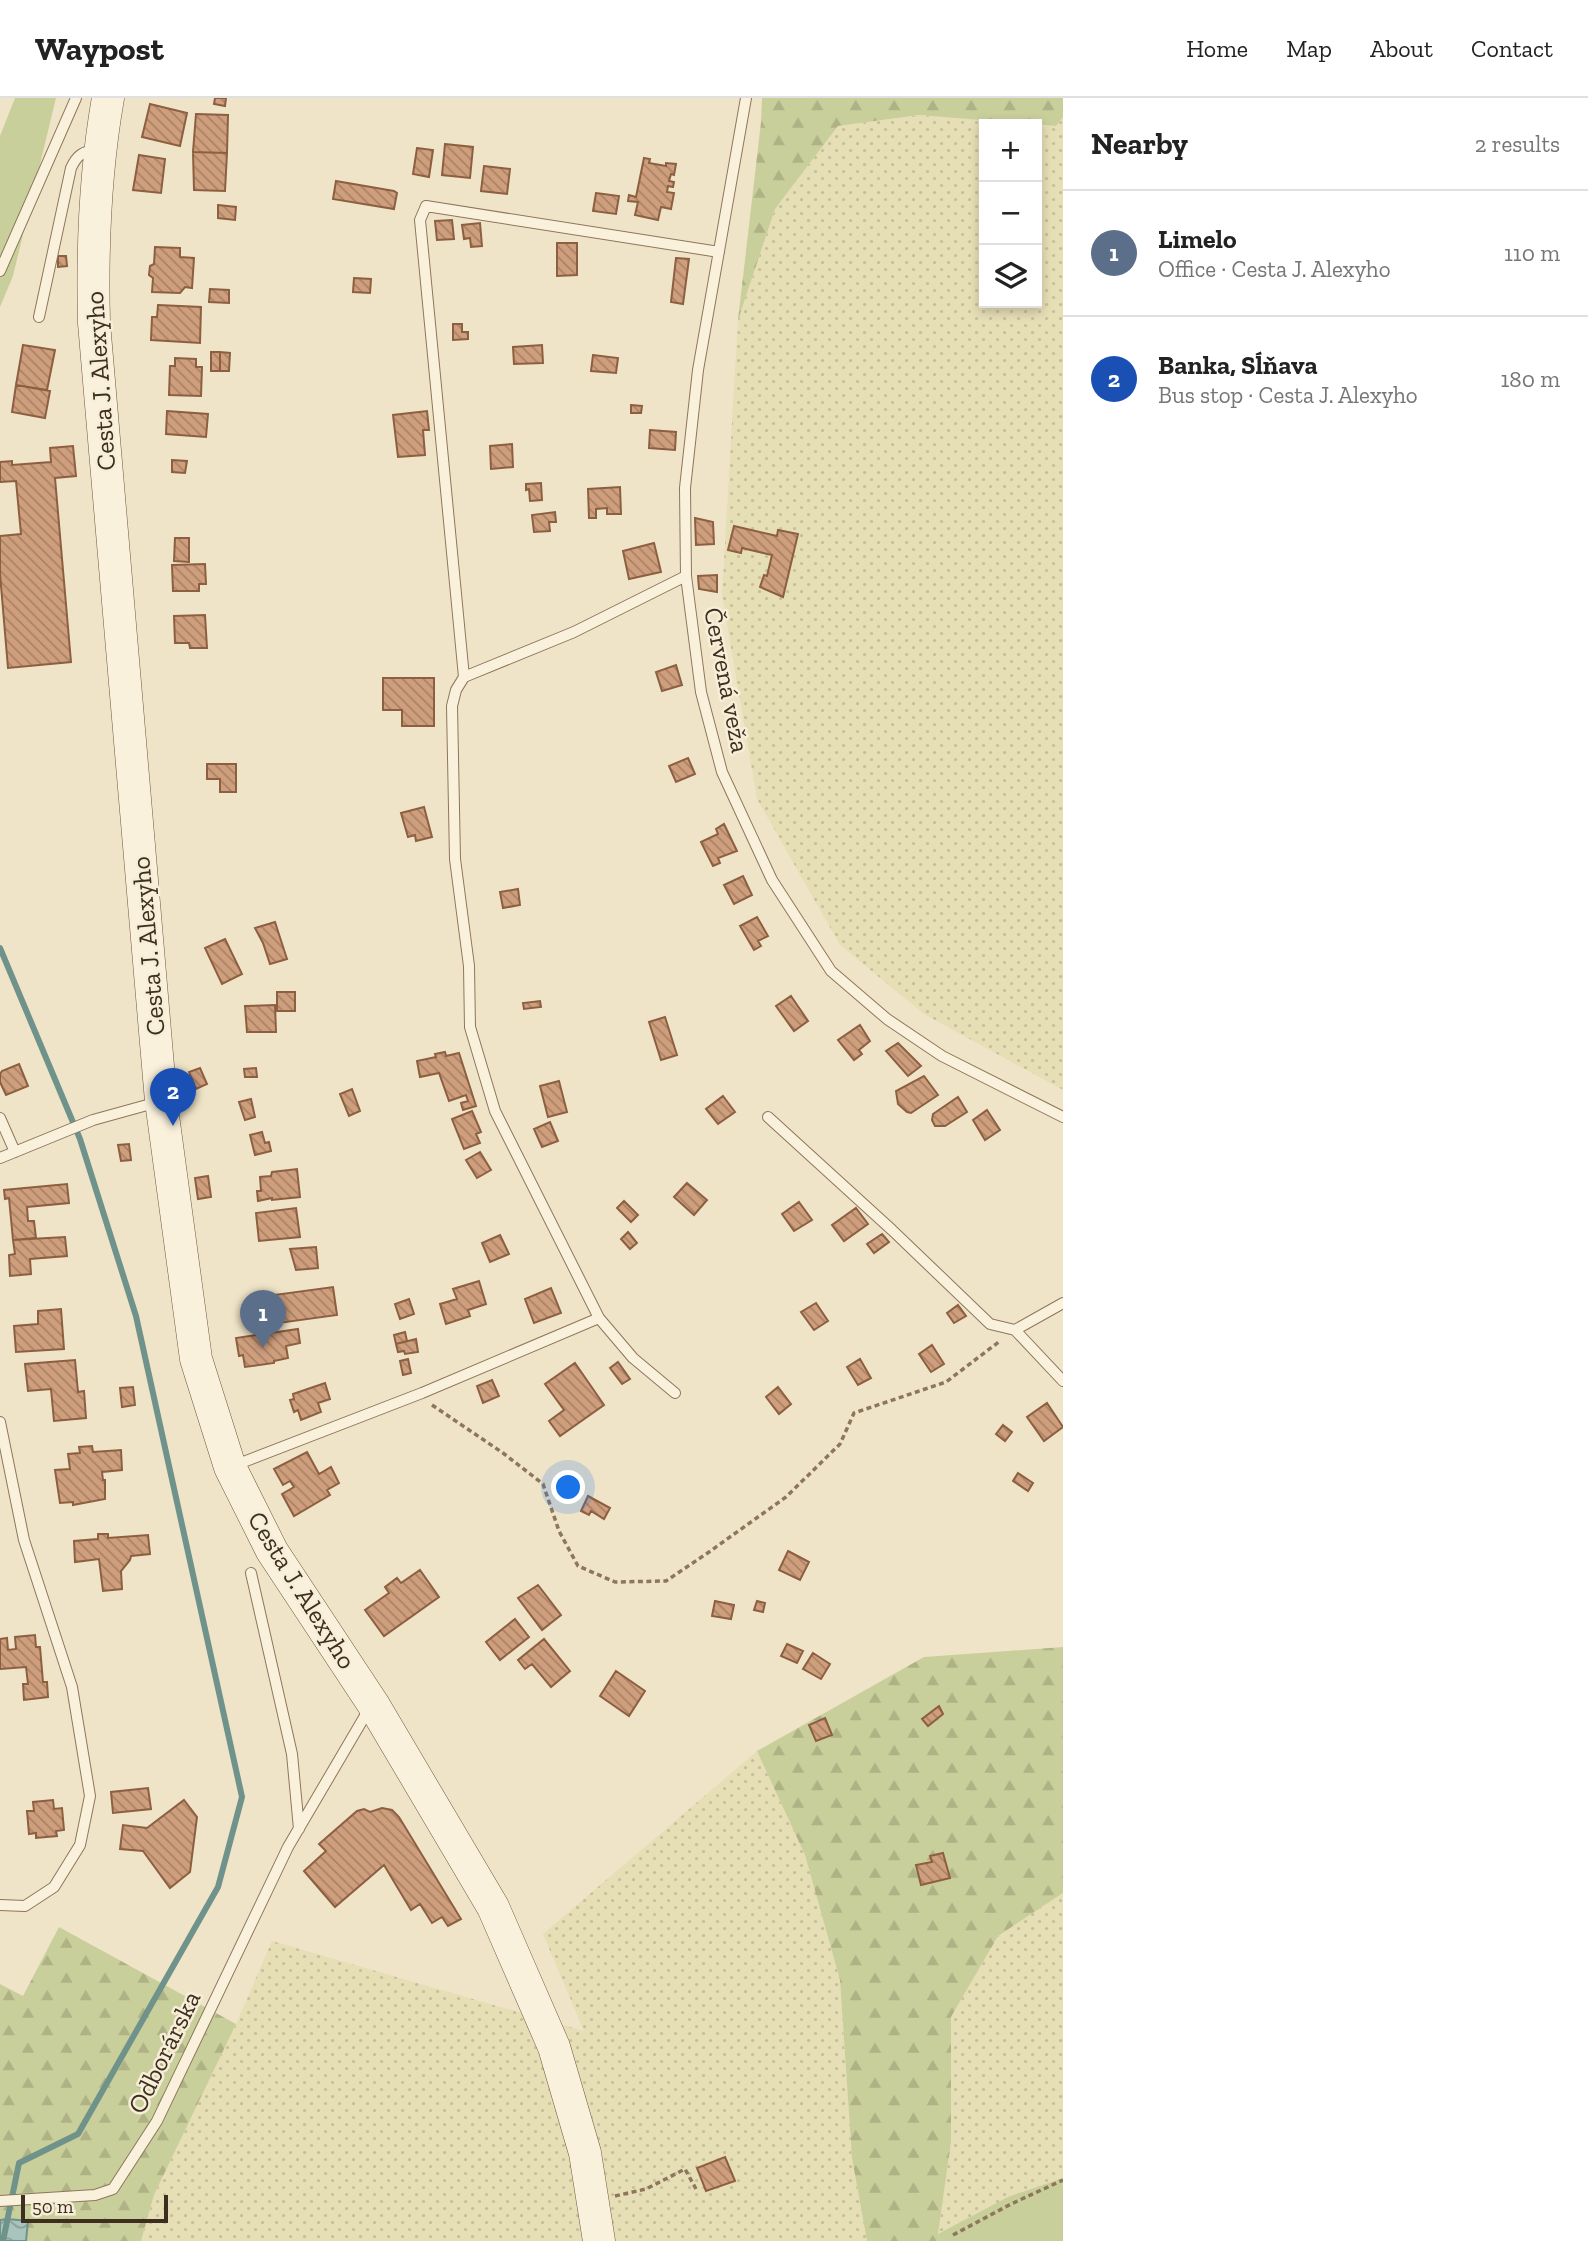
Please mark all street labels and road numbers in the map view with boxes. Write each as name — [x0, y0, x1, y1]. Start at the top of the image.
street label: Cesta J. Alexyho — [78, 290, 122, 472]
street label: Červená veža — [697, 605, 757, 756]
street label: Cesta J. Alexyho — [124, 855, 172, 1037]
street label: Cesta J. Alexyho — [241, 1505, 363, 1675]
street label: Odborárska — [121, 1985, 208, 2118]

